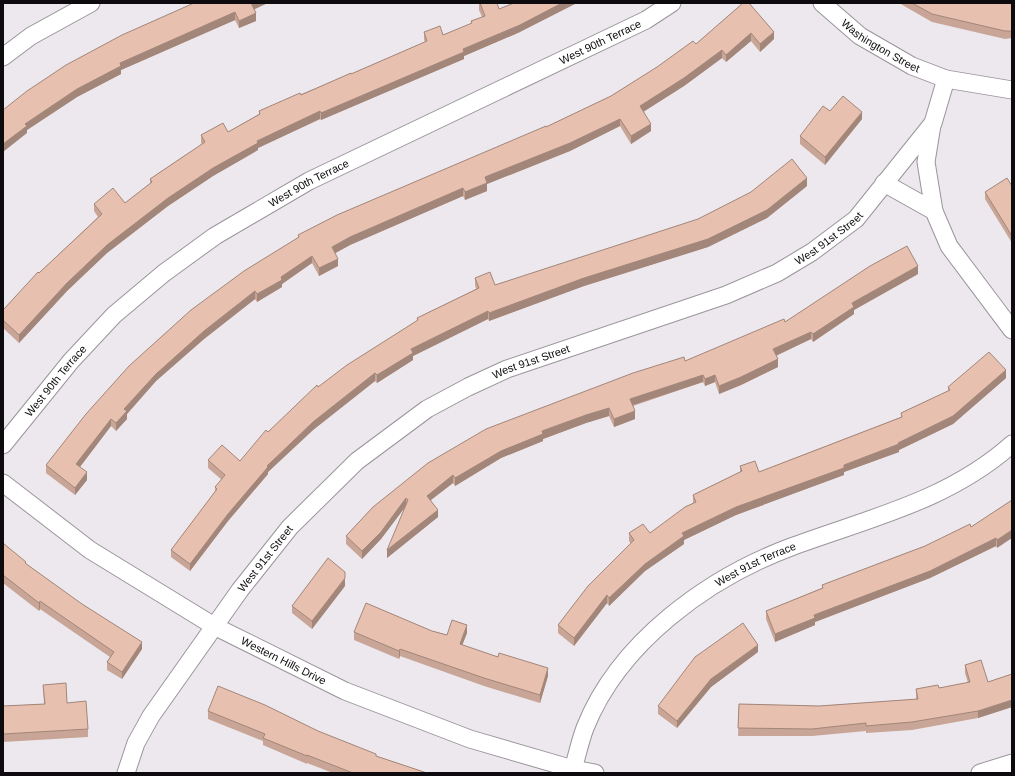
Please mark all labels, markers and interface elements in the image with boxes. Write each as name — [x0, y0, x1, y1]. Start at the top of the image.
street label: West 90th Terrace — [557, 17, 643, 66]
street label: Washington Street — [839, 17, 921, 74]
street label: West 90th Terrace — [266, 157, 351, 209]
street label: West 91st Street — [793, 210, 865, 267]
street label: West 91st Street — [490, 342, 571, 381]
street label: West 90th Terrace — [23, 343, 89, 419]
street label: West 91st Street — [235, 523, 295, 594]
street label: West 91st Terrace — [713, 540, 797, 589]
street label: Western Hills Drive — [239, 634, 328, 687]

